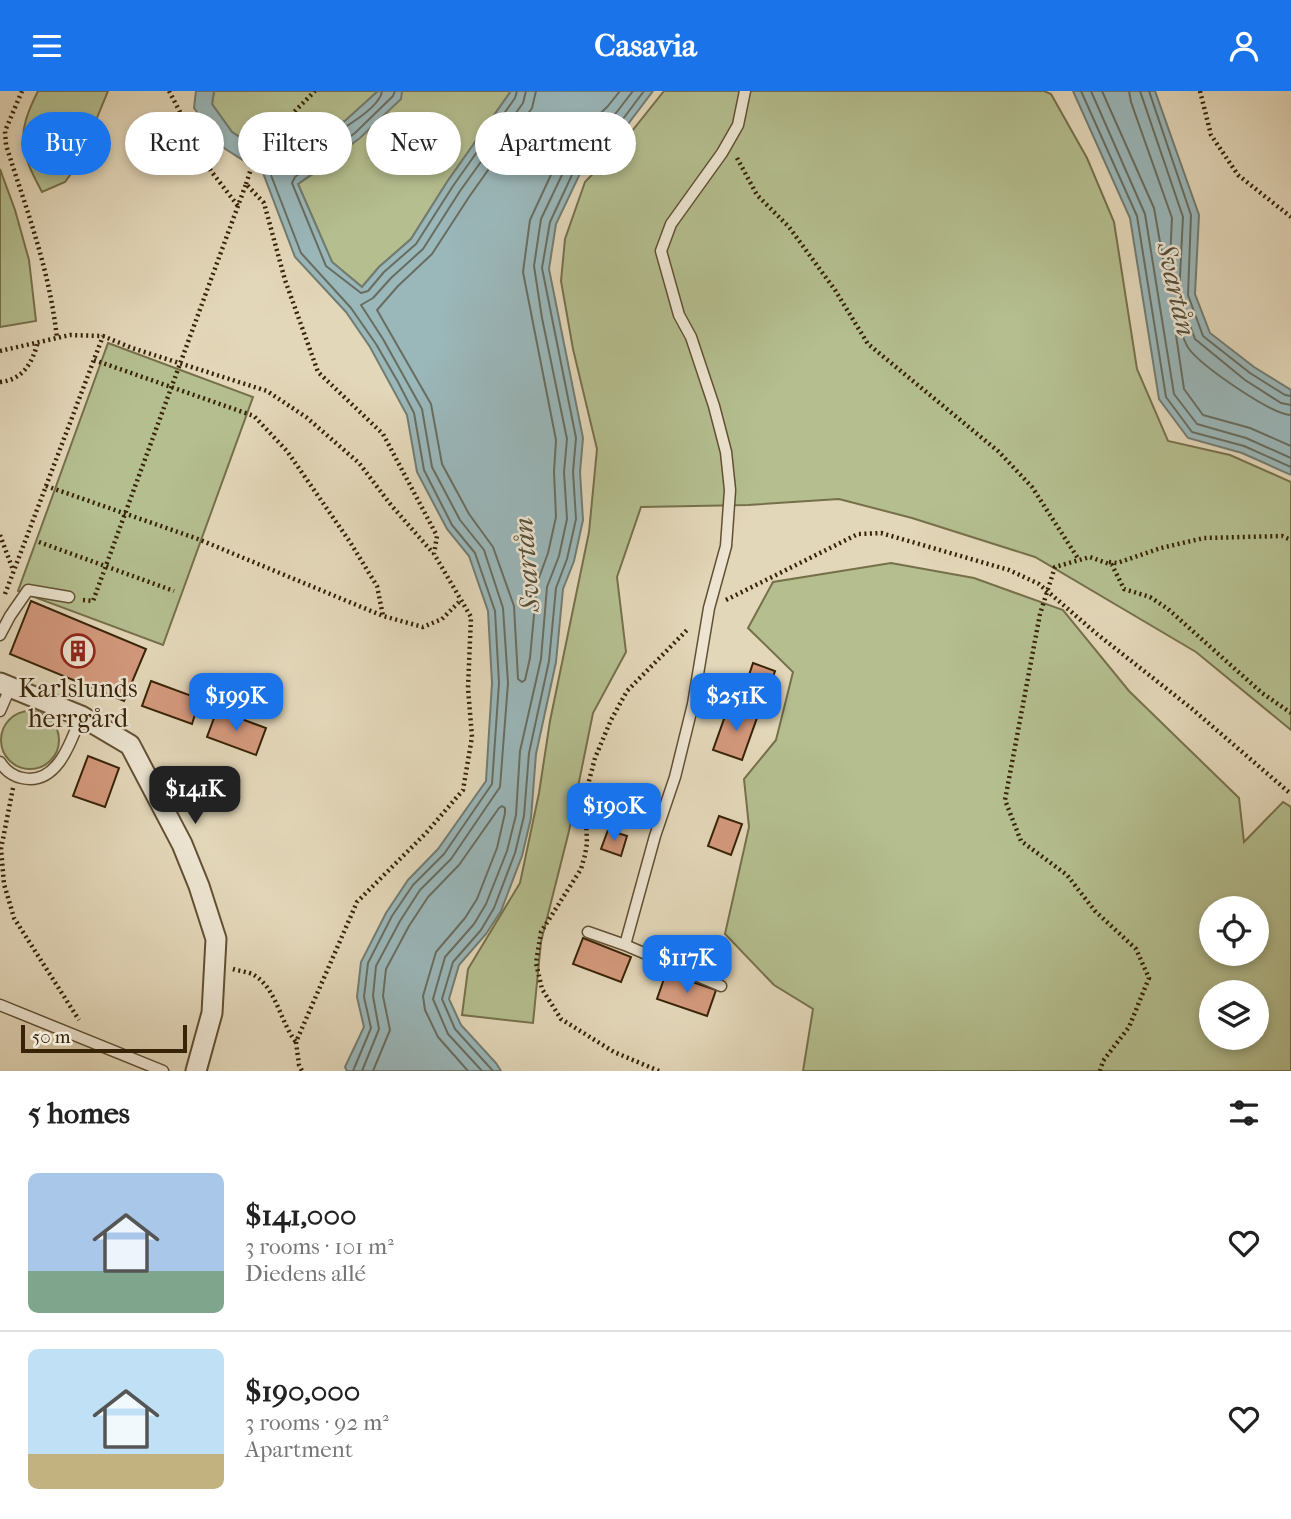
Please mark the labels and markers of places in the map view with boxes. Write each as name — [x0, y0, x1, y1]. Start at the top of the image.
building icon: Karlslunds herrgård — [59, 632, 97, 670]
place label: Karlslunds herrgård — [18, 673, 138, 734]
pin: $199K — [187, 673, 285, 733]
pin: $251K — [687, 673, 785, 733]
pin: $141K — [146, 767, 244, 826]
pin: $190K — [565, 783, 663, 843]
pin: $117K — [638, 935, 736, 995]

